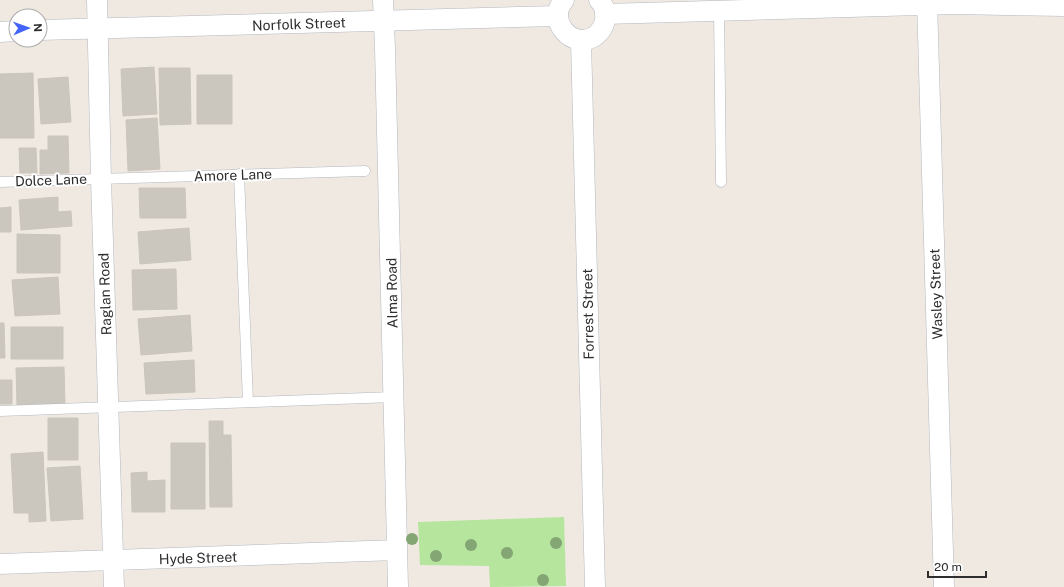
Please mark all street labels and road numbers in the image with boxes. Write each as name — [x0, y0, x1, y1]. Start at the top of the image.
street label: Norfolk Street — [252, 14, 346, 34]
street label: Amore Lane — [194, 166, 272, 184]
street label: Dolce Lane — [15, 171, 87, 189]
street label: Wasley Street — [926, 248, 946, 340]
street label: Raglan Road — [96, 253, 114, 335]
street label: Alma Road — [383, 258, 401, 328]
street label: Forrest Street — [579, 268, 597, 360]
street label: Hyde Street — [158, 549, 238, 567]

